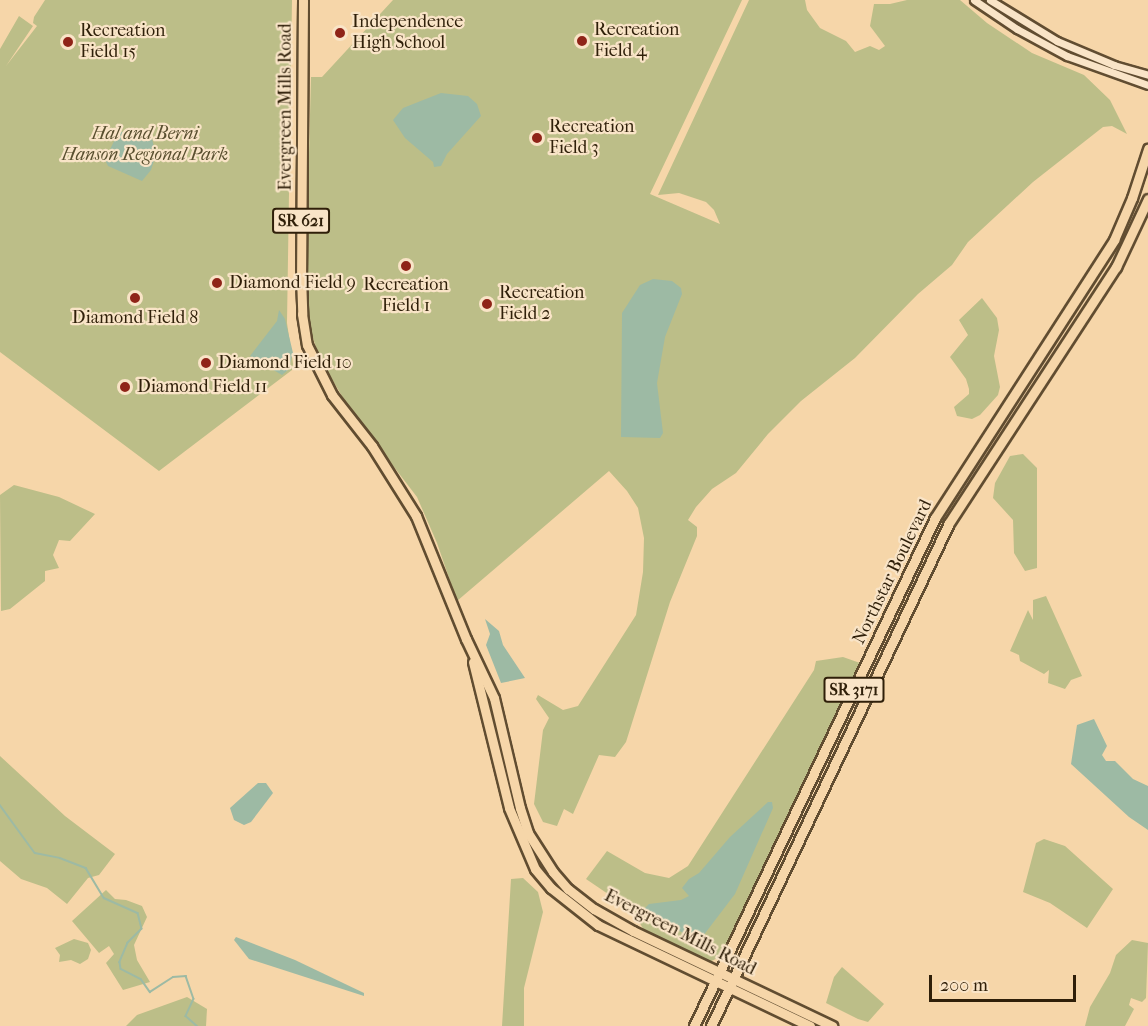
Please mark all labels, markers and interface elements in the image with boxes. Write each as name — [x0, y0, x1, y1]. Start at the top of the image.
place label: Independence High School — [352, 12, 463, 54]
place label: Recreation Field 4 — [594, 20, 680, 63]
place label: Recreation Field 15 — [80, 21, 166, 63]
street label: Evergreen Mills Road — [275, 23, 297, 191]
marker: Independence High School — [333, 26, 347, 40]
marker: Recreation Field 4 — [575, 34, 589, 48]
marker: Recreation Field 15 — [61, 35, 75, 49]
place label: Recreation Field 3 — [549, 117, 634, 160]
park label: Hal and Berni Hanson Regional Park — [62, 124, 228, 166]
marker: Recreation Field 3 — [530, 131, 544, 145]
road number: SR 621 — [271, 208, 331, 234]
marker: Recreation Field 1 — [399, 259, 413, 273]
place label: Diamond Field 9 — [229, 272, 356, 294]
place label: Recreation Field 1 — [363, 275, 449, 318]
marker: Diamond Field 9 — [210, 276, 224, 290]
place label: Recreation Field 2 — [499, 283, 584, 326]
marker: Diamond Field 8 — [128, 291, 142, 305]
marker: Recreation Field 2 — [480, 297, 494, 311]
place label: Diamond Field 8 — [72, 307, 198, 329]
place label: Diamond Field 10 — [218, 352, 352, 374]
marker: Diamond Field 10 — [199, 356, 213, 370]
place label: Diamond Field 11 — [137, 376, 267, 398]
marker: Diamond Field 11 — [118, 380, 132, 394]
street label: Northstar Boulevard — [849, 496, 937, 648]
road number: SR 3171 — [822, 677, 886, 703]
street label: Evergreen Mills Road — [600, 885, 760, 981]
scale bar — [932, 963, 1079, 1001]
text: 200 m — [940, 975, 988, 996]

